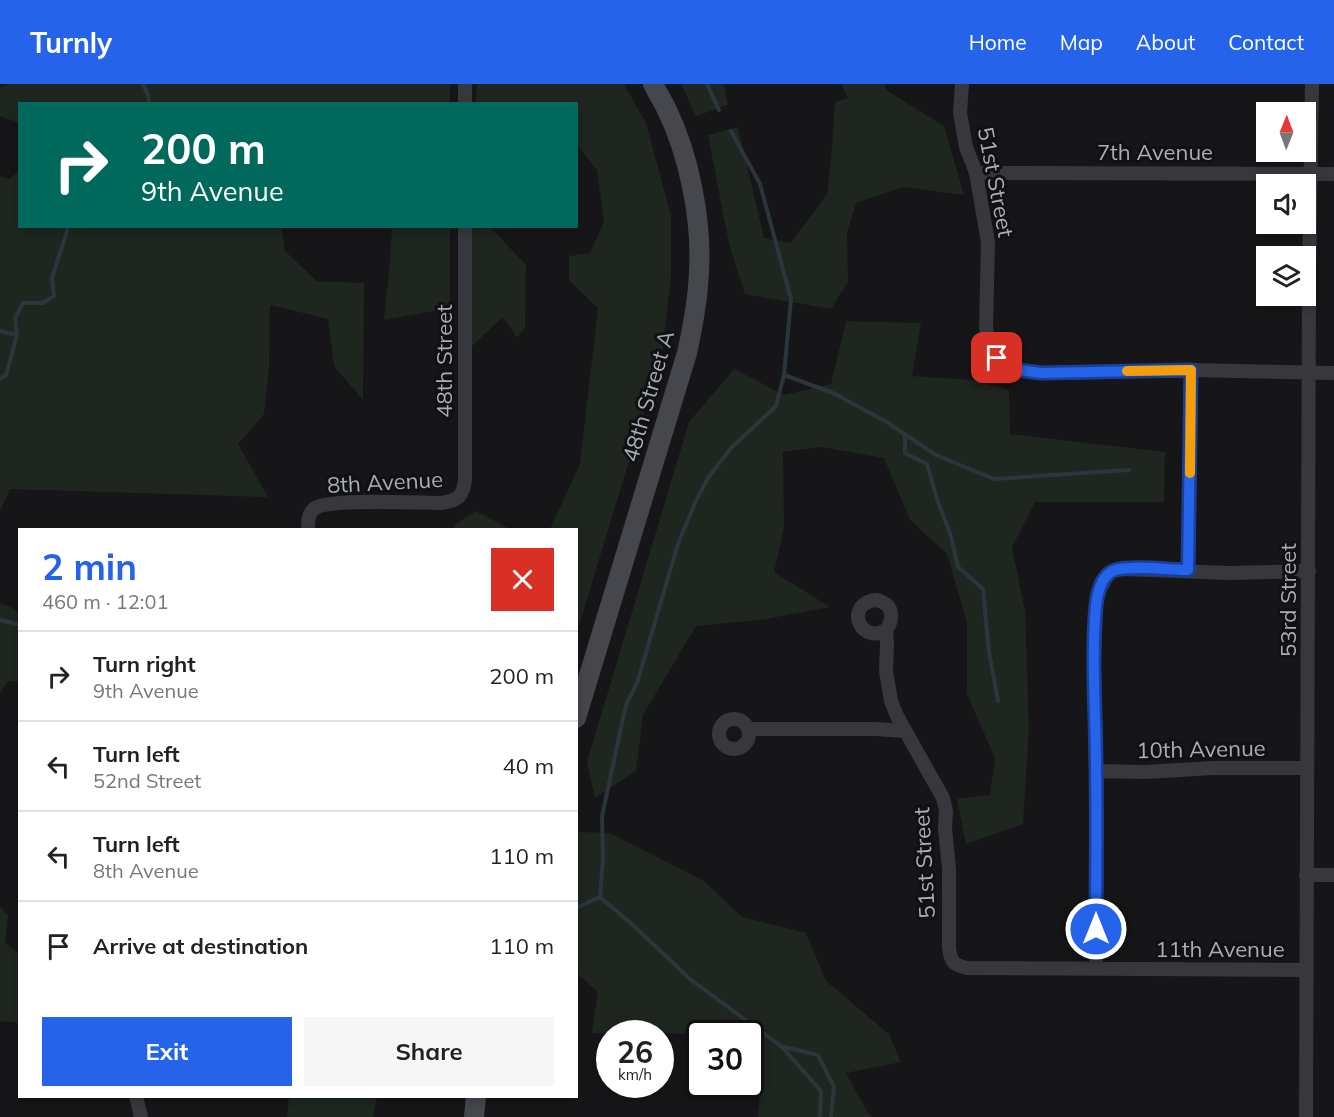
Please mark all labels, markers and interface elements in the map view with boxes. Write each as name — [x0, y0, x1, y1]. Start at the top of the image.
text: Turnly — [30, 25, 112, 60]
text: Home — [969, 29, 1027, 55]
text: Map — [1060, 29, 1103, 55]
text: About — [1136, 29, 1195, 55]
text: Contact — [1228, 29, 1304, 55]
north arrow — [1256, 102, 1316, 162]
map controls — [1256, 102, 1316, 306]
text: 200 m — [141, 122, 266, 175]
street label: 51st Street — [972, 125, 1020, 240]
icon: right — [42, 126, 120, 204]
street label: 7th Avenue — [1097, 138, 1213, 166]
text: 9th Avenue — [141, 174, 284, 208]
button: sound — [1256, 174, 1316, 234]
button: layers — [1256, 246, 1316, 306]
street label: 48th Street — [430, 304, 458, 418]
street label: 48th Street A — [616, 327, 680, 465]
pin — [971, 332, 1022, 383]
icon: arrive — [980, 341, 1013, 374]
street label: 8th Avenue — [326, 465, 444, 499]
street label: 53rd Street — [1274, 543, 1302, 657]
text: 2 min — [42, 544, 137, 589]
button: close — [491, 548, 554, 611]
text: 460 m · 12:01 — [42, 589, 168, 614]
text: Turn right — [93, 650, 196, 678]
icon: right — [42, 660, 75, 693]
text: 200 m — [489, 662, 554, 690]
text: 9th Avenue — [93, 678, 199, 703]
street label: 10th Avenue — [1136, 734, 1266, 764]
text: Turn left — [93, 740, 180, 768]
icon: left — [42, 750, 75, 783]
text: 40 m — [503, 752, 554, 780]
text: 52nd Street — [93, 768, 201, 793]
street label: 51st Street — [907, 806, 941, 919]
text: Turn left — [93, 830, 180, 858]
icon: left — [42, 840, 75, 873]
text: 110 m — [489, 842, 554, 870]
text: 8th Avenue — [93, 858, 199, 883]
position arrow — [1064, 897, 1128, 961]
icon: arrive — [42, 930, 75, 963]
text: Arrive at destination — [93, 932, 308, 960]
text: 110 m — [489, 932, 554, 960]
street label: 11th Avenue — [1155, 935, 1285, 963]
button: Exit — [42, 1017, 292, 1086]
button: Share — [304, 1017, 554, 1086]
speed limit sign: 30 — [686, 1020, 764, 1098]
text: 26 — [617, 1033, 653, 1071]
text: km/h — [618, 1065, 652, 1084]

